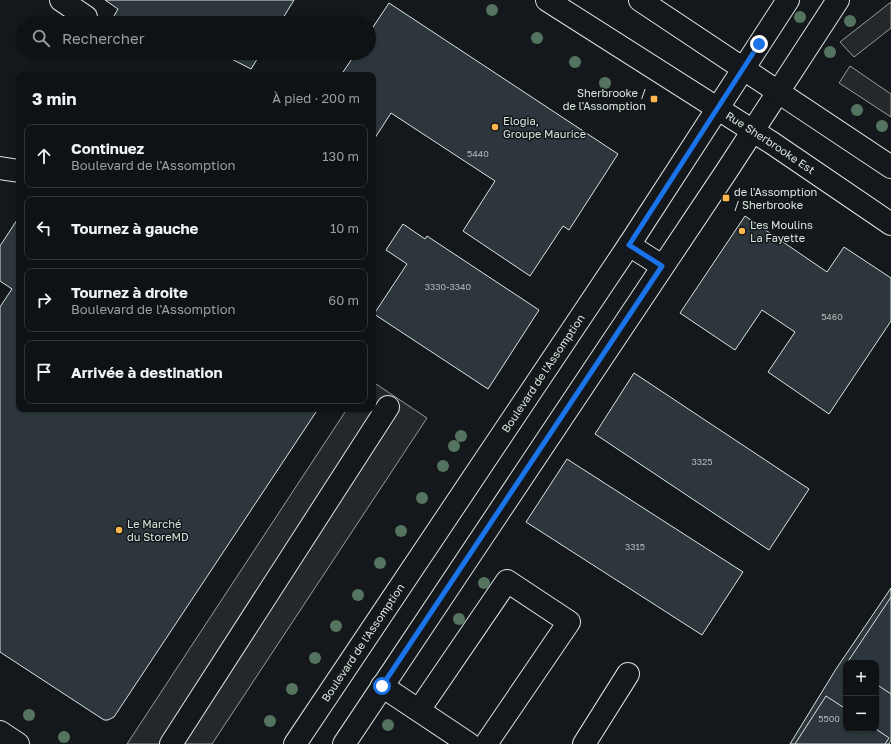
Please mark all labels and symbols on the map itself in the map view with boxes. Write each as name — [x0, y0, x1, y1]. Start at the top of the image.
route end — [750, 35, 768, 53]
place label: Sherbrooke / de l'Assomption — [563, 86, 646, 112]
marker: Sherbrooke / de l'Assomption — [649, 94, 659, 104]
street label: Rue Sherbrooke Est — [724, 108, 818, 176]
place label: Elogia, Groupe Maurice — [503, 114, 586, 140]
marker: Elogia, Groupe Maurice — [490, 122, 500, 132]
house number: 5440 — [467, 148, 489, 159]
place label: de l'Assomption / Sherbrooke — [734, 185, 817, 211]
marker: de l'Assomption / Sherbrooke — [721, 193, 731, 203]
place label: Les Moulins La Fayette — [750, 218, 813, 244]
marker: Les Moulins La Fayette — [737, 226, 747, 236]
house number: 3330-3340 — [425, 281, 472, 292]
house number: 5460 — [821, 311, 843, 322]
street label: Boulevard de l'Assomption — [498, 312, 587, 435]
house number: 3325 — [692, 456, 712, 467]
place label: Le Marché du StoreMD — [127, 517, 189, 543]
marker: Le Marché du StoreMD — [114, 525, 124, 535]
house number: 3315 — [625, 541, 645, 552]
street label: Boulevard de l'Assomption — [318, 581, 407, 704]
route start — [373, 677, 391, 695]
house number: 5500 — [818, 713, 840, 724]

